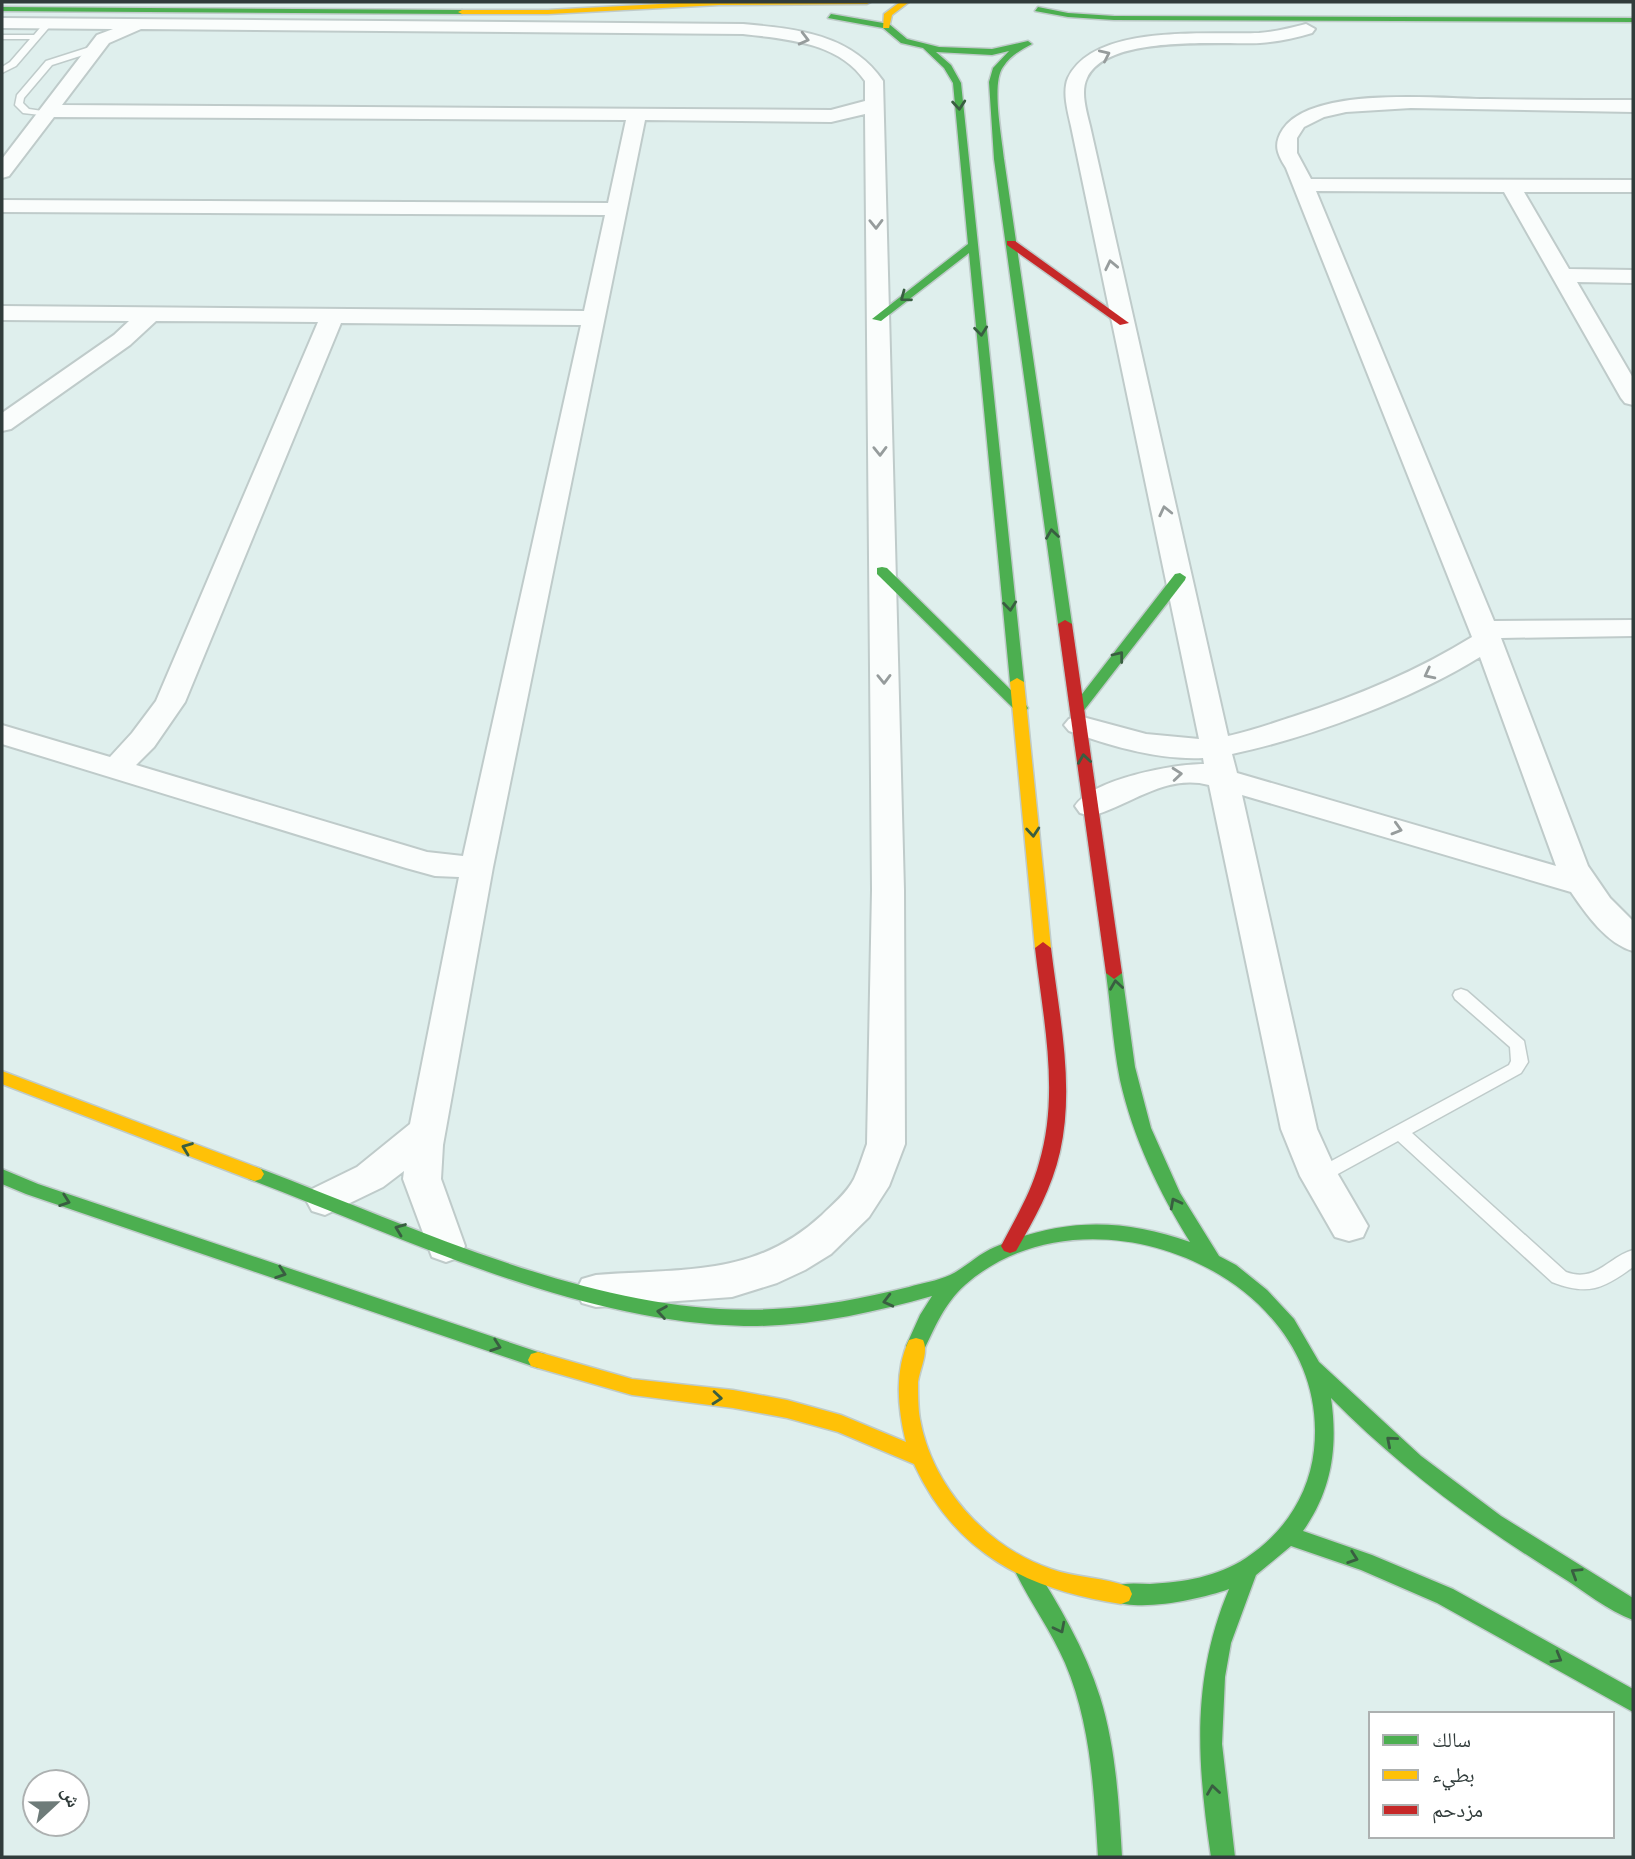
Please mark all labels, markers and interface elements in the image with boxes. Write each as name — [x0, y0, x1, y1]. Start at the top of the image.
one-way arrow — [798, 31, 810, 45]
one-way arrow — [1098, 49, 1110, 63]
one-way arrow — [951, 99, 966, 111]
one-way arrow — [868, 219, 884, 230]
one-way arrow — [1104, 259, 1119, 271]
one-way arrow — [900, 289, 913, 302]
one-way arrow — [973, 326, 988, 337]
one-way arrow — [872, 447, 888, 457]
one-way arrow — [1159, 505, 1174, 517]
one-way arrow — [1045, 528, 1060, 540]
one-way arrow — [1002, 601, 1017, 612]
one-way arrow — [1110, 651, 1123, 664]
one-way arrow — [1424, 665, 1436, 679]
one-way arrow — [876, 674, 892, 685]
one-way arrow — [1077, 754, 1092, 765]
one-way arrow — [1172, 767, 1183, 782]
one-way arrow — [1390, 821, 1402, 836]
one-way arrow — [1025, 827, 1040, 838]
one-way arrow — [1109, 979, 1124, 991]
one-way arrow — [181, 1143, 193, 1157]
one-way arrow — [59, 1193, 71, 1207]
one-way arrow — [1170, 1197, 1183, 1210]
one-way arrow — [394, 1223, 406, 1237]
one-way arrow — [274, 1265, 286, 1279]
one-way arrow — [882, 1293, 894, 1307]
one-way arrow — [656, 1305, 668, 1320]
one-way arrow — [490, 1338, 502, 1352]
one-way arrow — [712, 1390, 723, 1405]
one-way arrow — [1386, 1437, 1399, 1450]
one-way arrow — [1346, 1550, 1358, 1564]
one-way arrow — [1570, 1569, 1583, 1582]
one-way arrow — [1052, 1621, 1066, 1633]
one-way arrow — [1550, 1650, 1562, 1663]
legend — [1369, 1712, 1614, 1838]
text: سالك — [1432, 1725, 1471, 1753]
text: بطيء — [1432, 1760, 1475, 1791]
north arrow — [21, 1768, 91, 1838]
text: ش — [56, 1782, 88, 1811]
one-way arrow — [1206, 1784, 1221, 1796]
text: مزدحم — [1432, 1795, 1483, 1824]

